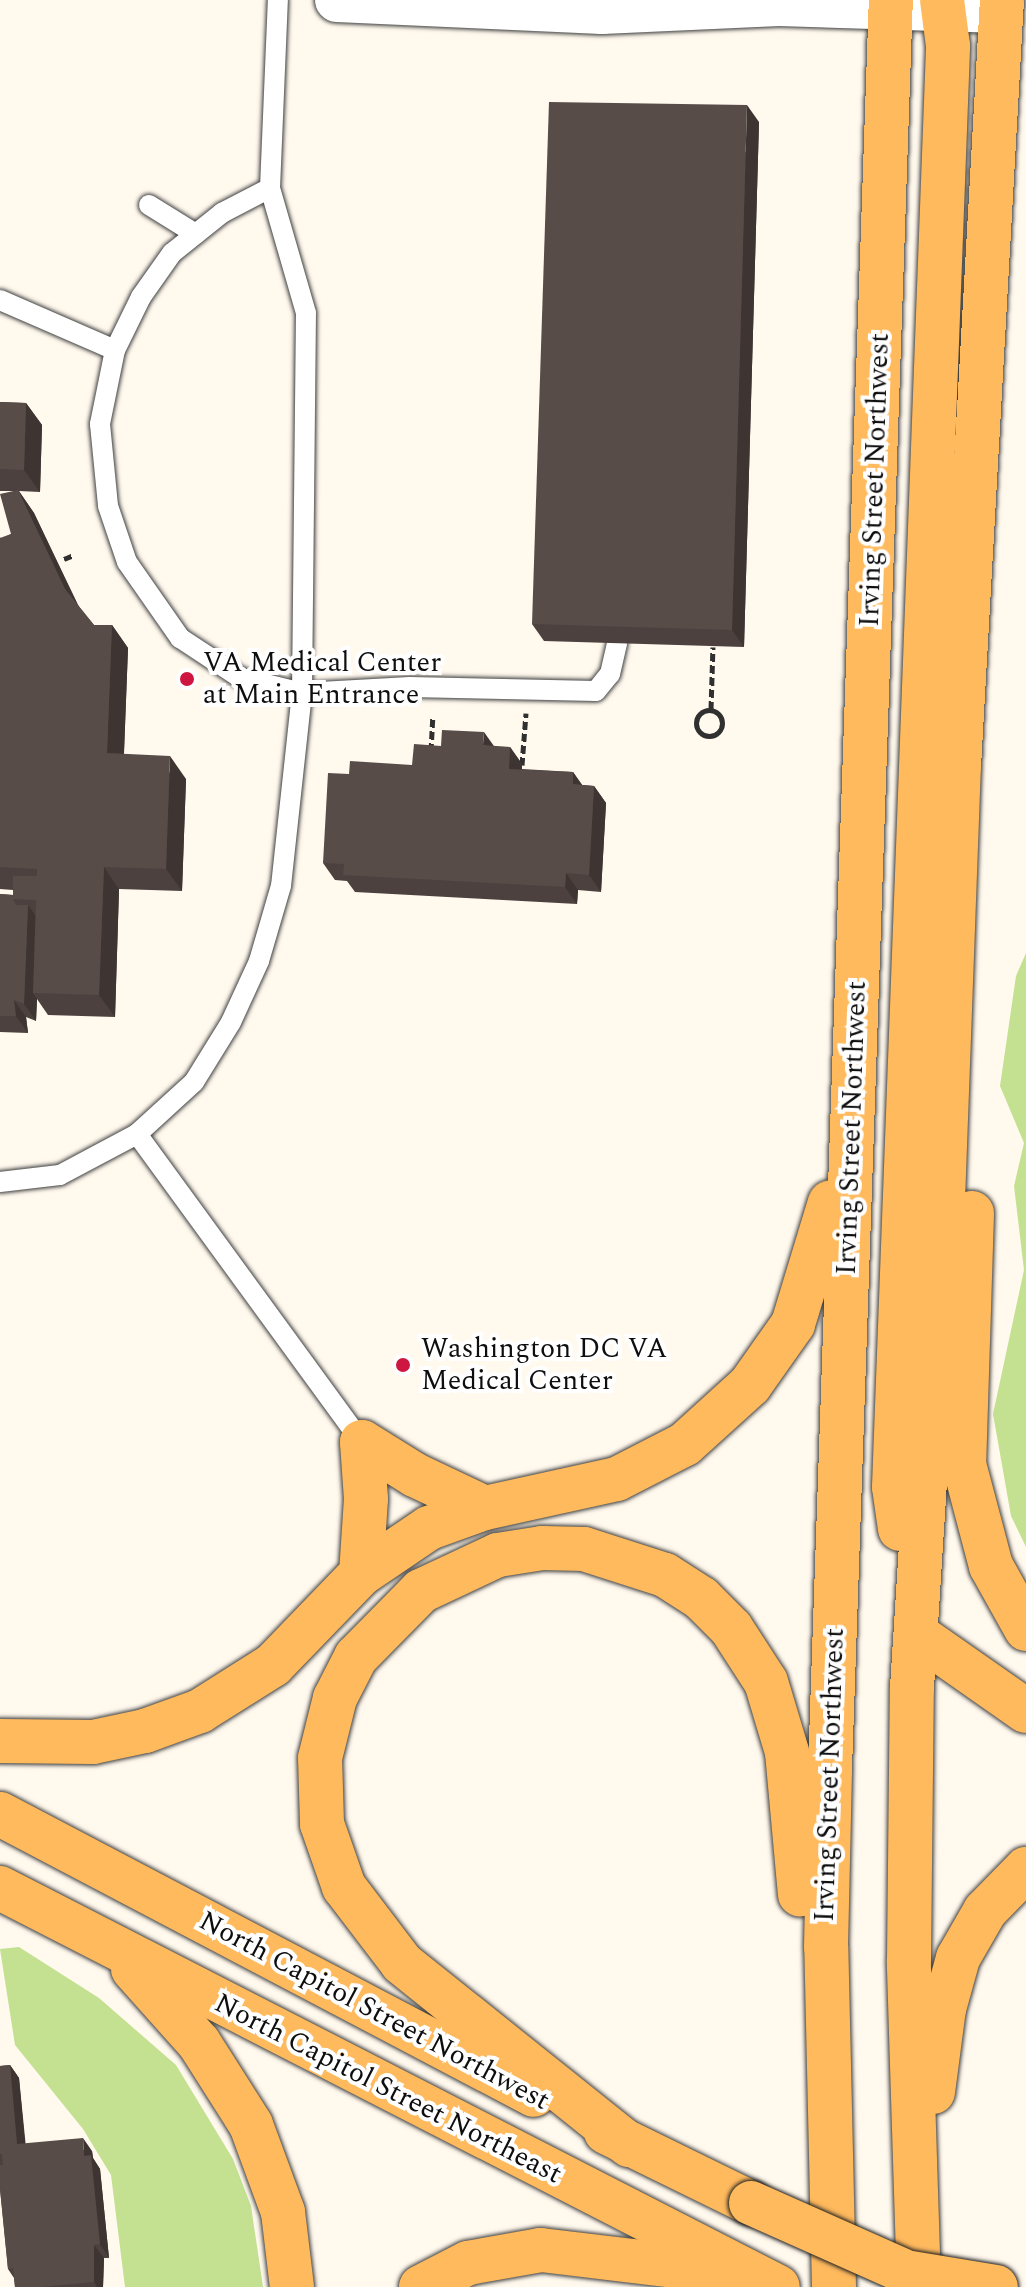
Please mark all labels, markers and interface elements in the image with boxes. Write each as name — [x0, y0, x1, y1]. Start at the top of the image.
street label: Irving Street Northwest — [853, 332, 897, 628]
place label: VA Medical Center at Main Entrance — [203, 646, 441, 712]
marker: VA Medical Center at Main Entrance — [178, 670, 196, 688]
street label: Irving Street Northwest — [830, 980, 874, 1276]
place label: Washington DC VA Medical Center — [421, 1332, 667, 1398]
marker: Washington DC VA Medical Center — [392, 1354, 414, 1376]
street label: Irving Street Northwest — [808, 1627, 852, 1923]
street label: North Capitol Street Northwest — [193, 1904, 555, 2118]
street label: North Capitol Street Northeast — [209, 1987, 567, 2191]

